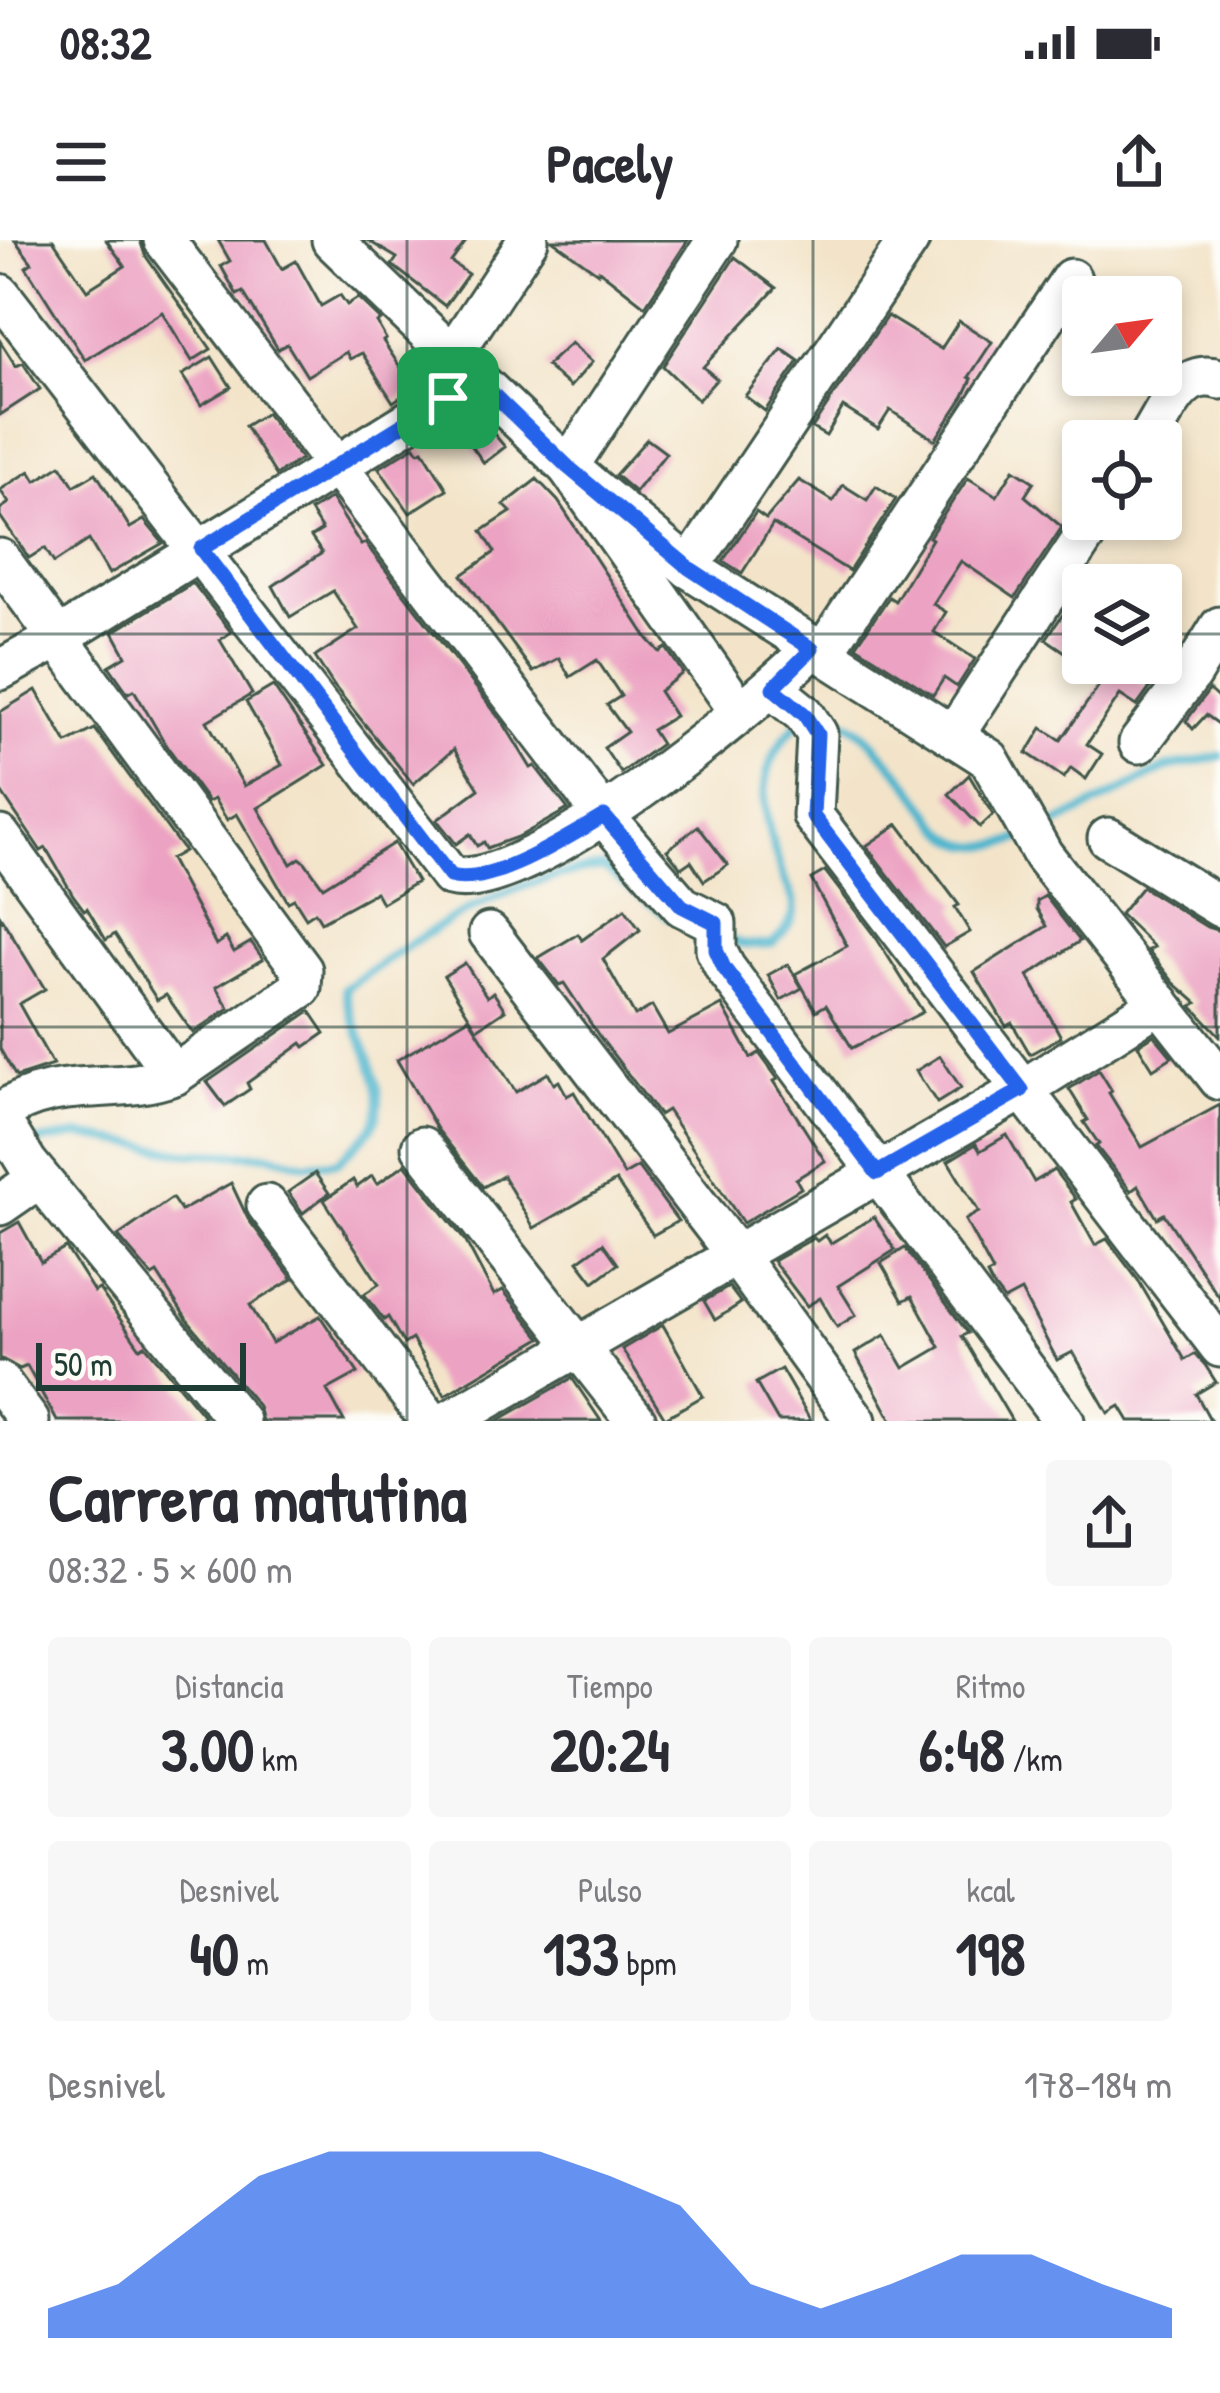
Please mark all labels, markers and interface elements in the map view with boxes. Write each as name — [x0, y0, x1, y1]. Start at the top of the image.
text: 08:32 — [60, 12, 151, 73]
text: Pacely — [547, 126, 673, 199]
icon: menu — [48, 129, 114, 195]
icon: share — [1106, 129, 1172, 195]
north arrow — [1062, 276, 1182, 396]
map controls — [1062, 276, 1182, 684]
pin — [397, 347, 499, 449]
icon: arrive — [415, 365, 481, 431]
button: locate — [1062, 420, 1182, 540]
button: layers — [1062, 564, 1182, 684]
scale bar — [36, 1337, 246, 1390]
text: 50 m — [54, 1342, 113, 1386]
text: Carrera matutina — [48, 1452, 467, 1542]
button: share — [1046, 1460, 1172, 1586]
text: 08:32 · 5 × 600 m — [48, 1542, 292, 1595]
text: Distancia — [175, 1664, 283, 1708]
text: Tiempo — [567, 1664, 653, 1708]
text: Ritmo — [956, 1664, 1025, 1708]
text: 3.00 — [161, 1708, 254, 1790]
text: 20:24 — [550, 1708, 670, 1790]
text: 6:48 — [919, 1708, 1005, 1790]
text: km — [254, 1737, 298, 1781]
text: /km — [1005, 1737, 1063, 1781]
text: Desnivel — [180, 1868, 279, 1912]
text: Pulso — [578, 1868, 642, 1912]
text: kcal — [967, 1868, 1015, 1912]
text: 40 — [190, 1912, 239, 1994]
text: 133 — [543, 1912, 619, 1994]
text: 198 — [956, 1912, 1026, 1994]
text: m — [239, 1941, 269, 1985]
text: bpm — [619, 1941, 677, 1985]
text: Desnivel — [48, 2057, 165, 2110]
text: 178–184 m — [1024, 2057, 1172, 2110]

